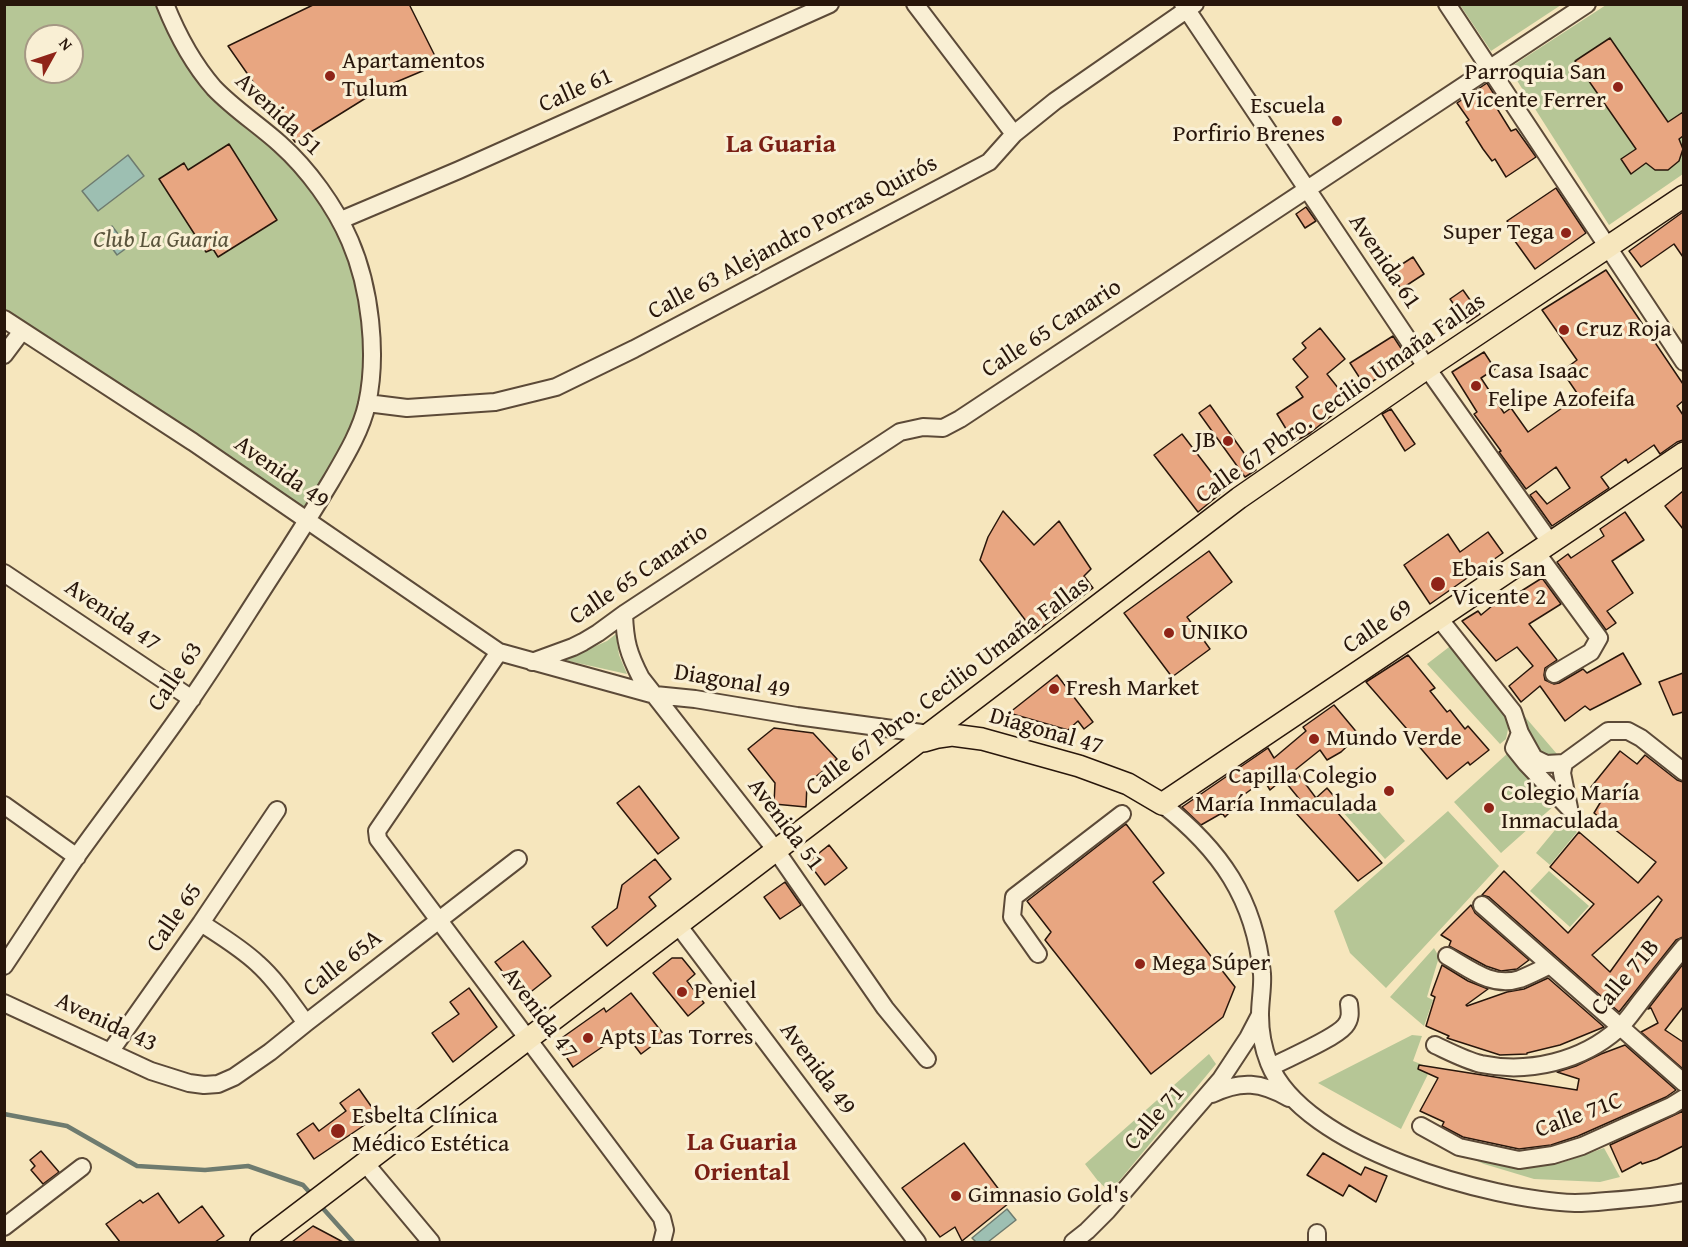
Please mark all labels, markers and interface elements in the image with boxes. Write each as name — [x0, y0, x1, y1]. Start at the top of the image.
north arrow — [24, 24, 84, 84]
text: N — [54, 32, 79, 56]
place label: Apartamentos Tulum — [342, 48, 485, 104]
place label: Parroquia San Vicente Ferrer — [1461, 59, 1606, 115]
street label: Calle 61 — [535, 62, 617, 120]
street label: Avenida 51 — [228, 67, 328, 163]
marker: Apartamentos Tulum — [323, 69, 337, 83]
marker: Parroquia San Vicente Ferrer — [1611, 80, 1625, 94]
place label: Escuela Porfirio Brenes — [1173, 93, 1325, 149]
marker: Escuela Porfirio Brenes — [1330, 114, 1344, 128]
district label: La Guaria — [726, 129, 836, 161]
street label: Calle 63 Alejandro Porras Quirós — [644, 149, 942, 327]
street label: Avenida 61 — [1342, 209, 1426, 315]
place label: Super Tega — [1443, 219, 1554, 247]
marker: Super Tega — [1559, 226, 1573, 240]
park label: Club La Guaria — [93, 227, 229, 255]
street label: Calle 65 Canario — [977, 273, 1127, 385]
street label: Calle 67 Pbro. Cecilio Umaña Fallas — [1191, 288, 1491, 510]
place label: Cruz Roja — [1576, 316, 1672, 344]
marker: Cruz Roja — [1557, 323, 1571, 337]
place label: Casa Isaac Felipe Azofeifa — [1488, 358, 1635, 414]
marker: Casa Isaac Felipe Azofeifa — [1469, 379, 1483, 393]
place label: JB — [1195, 427, 1216, 455]
street label: Avenida 49 — [228, 430, 334, 516]
marker: JB — [1221, 434, 1235, 448]
street label: Calle 65 Canario — [564, 518, 714, 632]
place label: Ebais San Vicente 2 — [1452, 556, 1546, 612]
street label: Calle 67 Pbro. Cecilio Umaña Fallas — [801, 571, 1095, 803]
street label: Avenida 47 — [59, 574, 165, 658]
marker: Ebais San Vicente 2 — [1429, 575, 1447, 593]
street label: Calle 69 — [1338, 593, 1418, 661]
place label: UNIKO — [1181, 619, 1248, 647]
marker: UNIKO — [1162, 626, 1176, 640]
street label: Calle 63 — [142, 637, 210, 717]
street label: Diagonal 49 — [672, 659, 792, 705]
place label: Fresh Market — [1066, 675, 1199, 703]
marker: Fresh Market — [1047, 682, 1061, 696]
street label: Diagonal 47 — [986, 702, 1106, 762]
place label: Mundo Verde — [1326, 725, 1462, 753]
marker: Mundo Verde — [1307, 732, 1321, 746]
place label: Capilla Colegio María Inmaculada — [1195, 763, 1377, 819]
street label: Avenida 51 — [741, 773, 829, 877]
place label: Colegio María Inmaculada — [1501, 780, 1639, 836]
marker: Capilla Colegio María Inmaculada — [1382, 784, 1396, 798]
marker: Colegio María Inmaculada — [1482, 801, 1496, 815]
street label: Calle 65 — [141, 878, 209, 958]
street label: Calle 65A — [298, 924, 388, 1004]
street label: Calle 71B — [1586, 934, 1666, 1022]
place label: Mega Súper — [1152, 950, 1270, 978]
marker: Mega Súper — [1133, 957, 1147, 971]
street label: Avenida 47 — [495, 962, 583, 1066]
place label: Peniel — [694, 978, 756, 1006]
marker: Peniel — [675, 985, 689, 999]
street label: Avenida 43 — [51, 987, 161, 1059]
street label: Avenida 49 — [773, 1017, 861, 1121]
place label: Apts Las Torres — [600, 1024, 754, 1052]
marker: Apts Las Torres — [581, 1031, 595, 1045]
street label: Calle 71 — [1119, 1079, 1191, 1157]
street label: Calle 71C — [1532, 1087, 1626, 1145]
place label: Esbelta Clínica Médico Estética — [352, 1103, 509, 1159]
marker: Esbelta Clínica Médico Estética — [329, 1122, 347, 1140]
district label: La Guaria Oriental — [687, 1127, 797, 1188]
place label: Gimnasio Gold's — [968, 1182, 1129, 1210]
marker: Gimnasio Gold's — [949, 1189, 963, 1203]

